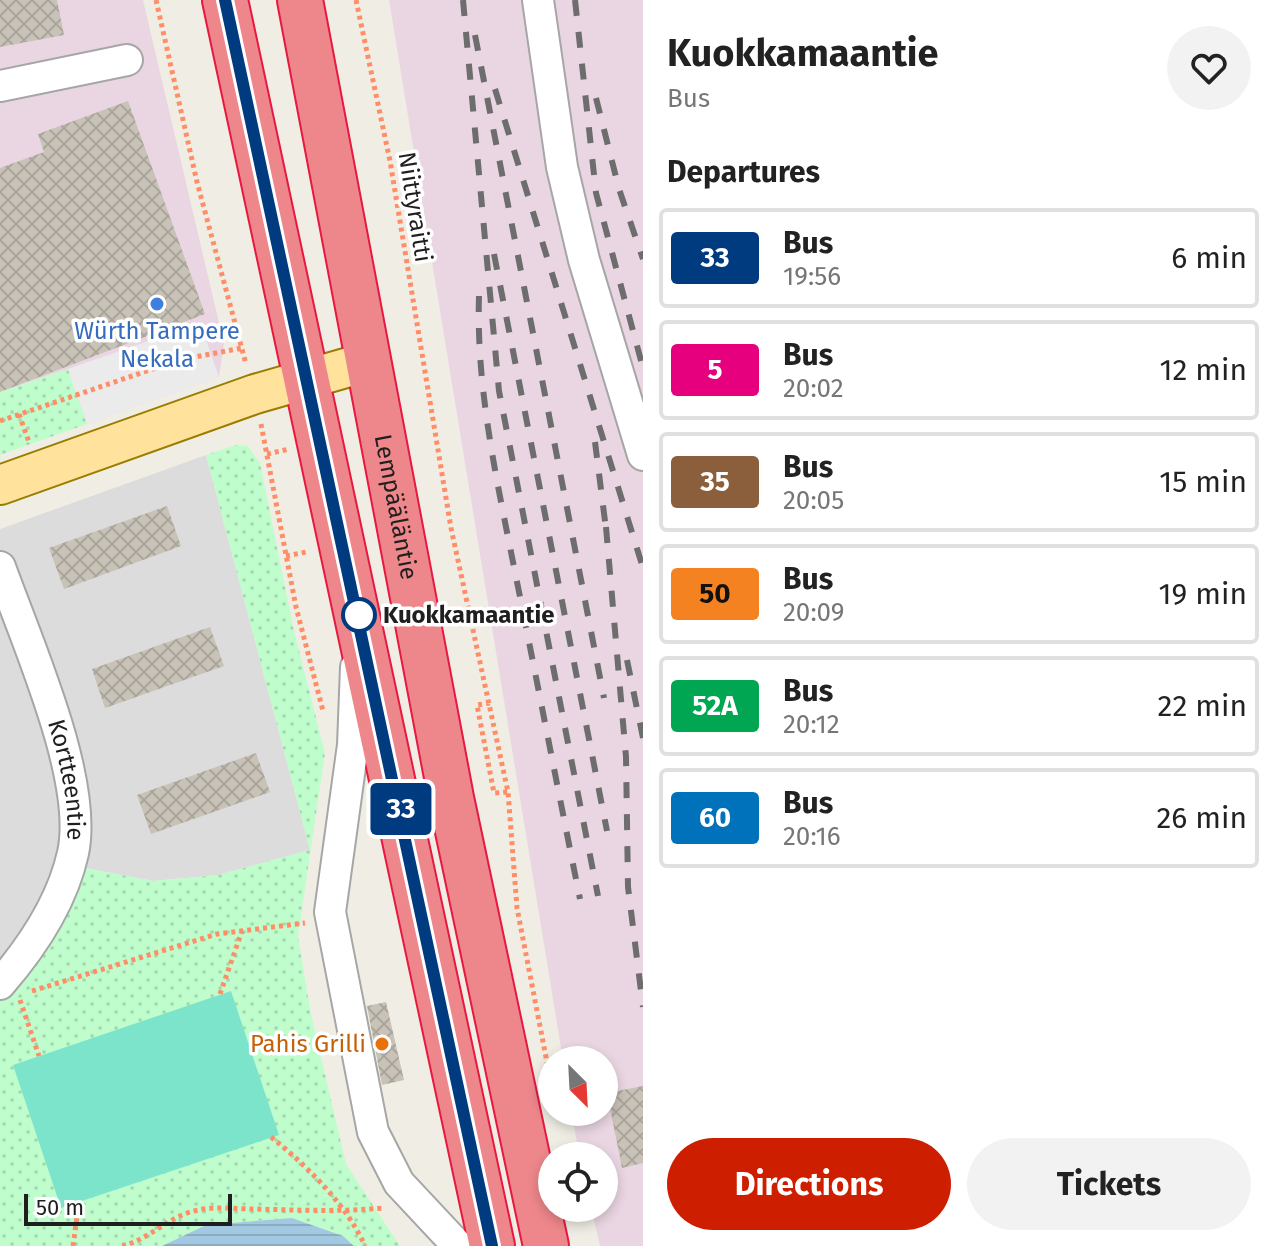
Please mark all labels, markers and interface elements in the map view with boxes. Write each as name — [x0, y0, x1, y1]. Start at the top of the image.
button: heart — [1167, 26, 1251, 110]
text: Kuokkamaantie — [667, 30, 939, 76]
text: Bus — [667, 83, 710, 114]
street label: Niittyraitti — [392, 150, 438, 264]
text: Departures — [667, 154, 820, 190]
text: Bus — [783, 225, 833, 261]
text: 6 min — [1171, 240, 1247, 276]
text: 33 — [700, 241, 730, 274]
text: 19:56 — [783, 261, 841, 292]
marker: Würth Tampere Nekala — [148, 295, 166, 313]
place label: Würth Tampere Nekala — [74, 317, 240, 373]
text: Bus — [783, 337, 833, 373]
text: 12 min — [1159, 352, 1247, 388]
text: 5 — [707, 353, 723, 386]
text: 20:02 — [783, 373, 844, 404]
street label: Lempääläntie — [368, 432, 423, 582]
text: Bus — [783, 449, 833, 485]
text: 15 min — [1159, 464, 1247, 500]
text: 35 — [700, 465, 730, 498]
text: 20:05 — [783, 485, 844, 516]
text: Bus — [783, 561, 833, 597]
text: 19 min — [1159, 576, 1247, 612]
text: 50 — [699, 577, 731, 610]
text: 20:09 — [783, 597, 845, 628]
marker: Kuokkamaantie — [342, 598, 376, 632]
place label: Kuokkamaantie — [383, 601, 555, 629]
text: Bus — [783, 673, 833, 709]
text: 22 min — [1158, 688, 1247, 724]
text: 52A — [692, 689, 738, 722]
text: 20:12 — [783, 709, 840, 740]
street label: Kortteentie — [42, 716, 90, 841]
line badge: 33 — [365, 783, 437, 835]
text: Bus — [783, 785, 833, 821]
text: 33 — [386, 792, 416, 825]
text: 26 min — [1156, 800, 1247, 836]
text: 60 — [699, 801, 731, 834]
text: 20:16 — [783, 821, 841, 852]
place label: Pahis Grilli — [250, 1030, 366, 1058]
marker: Pahis Grilli — [373, 1035, 391, 1053]
north arrow — [538, 1046, 618, 1126]
map controls — [538, 1046, 618, 1222]
button: Directions — [667, 1138, 951, 1230]
button: Tickets — [967, 1138, 1251, 1230]
button: locate — [538, 1142, 618, 1222]
scale bar — [24, 1190, 232, 1226]
text: 50 m — [36, 1194, 84, 1221]

